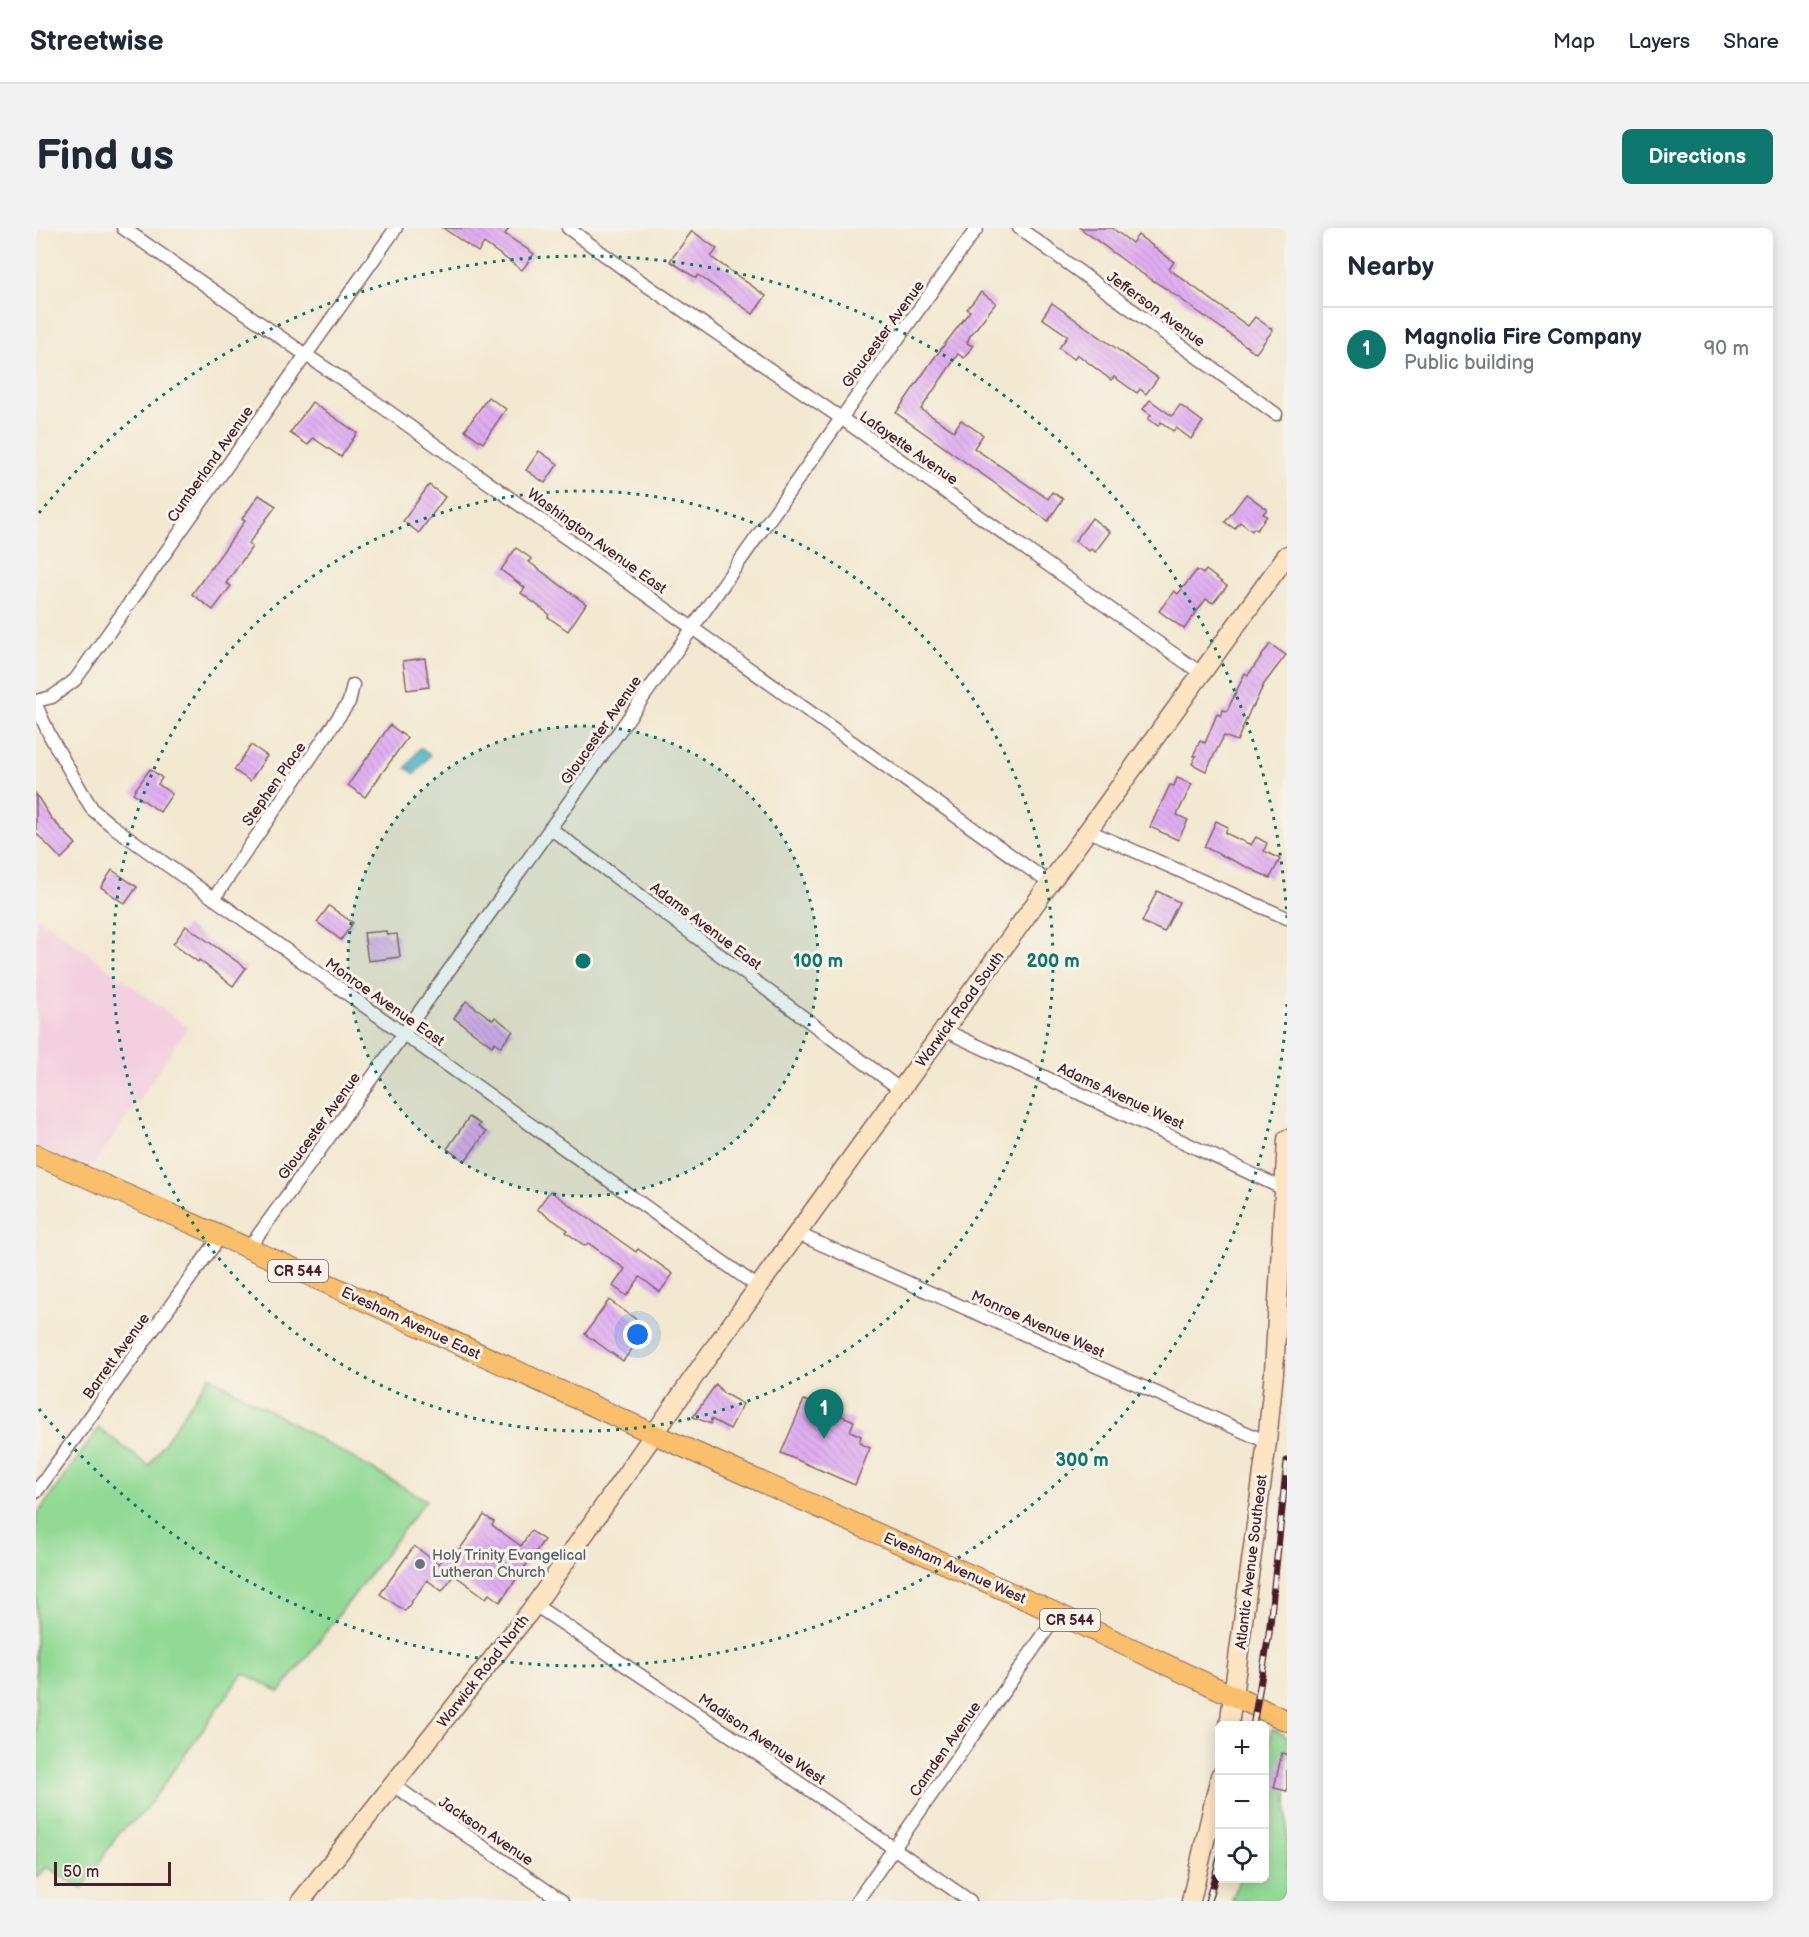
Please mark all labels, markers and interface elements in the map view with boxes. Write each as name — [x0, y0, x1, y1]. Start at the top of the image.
text: Streetwise — [30, 25, 163, 58]
text: Map — [1553, 29, 1595, 54]
text: Layers — [1628, 29, 1690, 54]
text: Share — [1723, 29, 1779, 54]
button: Directions — [1622, 129, 1773, 184]
text: Find us — [36, 131, 174, 182]
text: Nearby — [1347, 252, 1434, 283]
street label: Jefferson Avenue — [1103, 267, 1209, 352]
street label: Gloucester Avenue — [838, 277, 929, 392]
text: Magnolia Fire Company — [1404, 324, 1642, 351]
text: 1 — [1362, 337, 1371, 361]
text: 90 m — [1704, 337, 1749, 361]
text: Public building — [1404, 351, 1534, 375]
street label: Cumberland Avenue — [163, 402, 258, 526]
street label: Lafayette Avenue — [856, 407, 962, 490]
street label: Washington Avenue East — [523, 484, 670, 599]
street label: Gloucester Avenue — [557, 672, 646, 788]
street label: Stephen Place — [238, 738, 311, 830]
street label: Adams Avenue East — [646, 878, 765, 975]
street label: Warwick Road South — [912, 948, 1009, 1071]
centre of rings — [573, 951, 593, 971]
text: 100 m — [793, 951, 843, 972]
text: 200 m — [1026, 951, 1080, 972]
street label: Monroe Avenue East — [321, 954, 448, 1051]
street label: Adams Avenue West — [1055, 1059, 1187, 1134]
street label: Gloucester Avenue — [274, 1069, 365, 1184]
road number: CR 544 — [268, 1260, 328, 1282]
street label: Evesham Avenue East — [338, 1283, 484, 1364]
street label: Monroe Avenue West — [968, 1286, 1108, 1363]
street label: Barrett Avenue — [79, 1309, 154, 1403]
your location — [623, 1320, 652, 1349]
pin: 1 — [804, 1390, 844, 1439]
text: 300 m — [1055, 1450, 1109, 1471]
street label: Atlantic Avenue Southeast — [1231, 1473, 1272, 1651]
street label: Evesham Avenue West — [881, 1528, 1029, 1609]
place label: Holy Trinity Evangelical Lutheran Church — [432, 1546, 586, 1582]
marker: Holy Trinity Evangelical Lutheran Church — [413, 1557, 427, 1571]
road number: CR 544 — [1040, 1609, 1100, 1631]
street label: Warwick Road North — [433, 1611, 533, 1732]
street label: Madison Avenue West — [694, 1690, 829, 1789]
street label: Camden Avenue — [906, 1698, 985, 1801]
map controls — [1215, 1721, 1269, 1883]
button: + — [1215, 1721, 1269, 1775]
button: − — [1215, 1775, 1269, 1829]
street label: Jackson Avenue — [435, 1793, 537, 1870]
button: locate — [1215, 1829, 1269, 1883]
scale bar — [54, 1859, 171, 1886]
text: 50 m — [63, 1863, 99, 1882]

